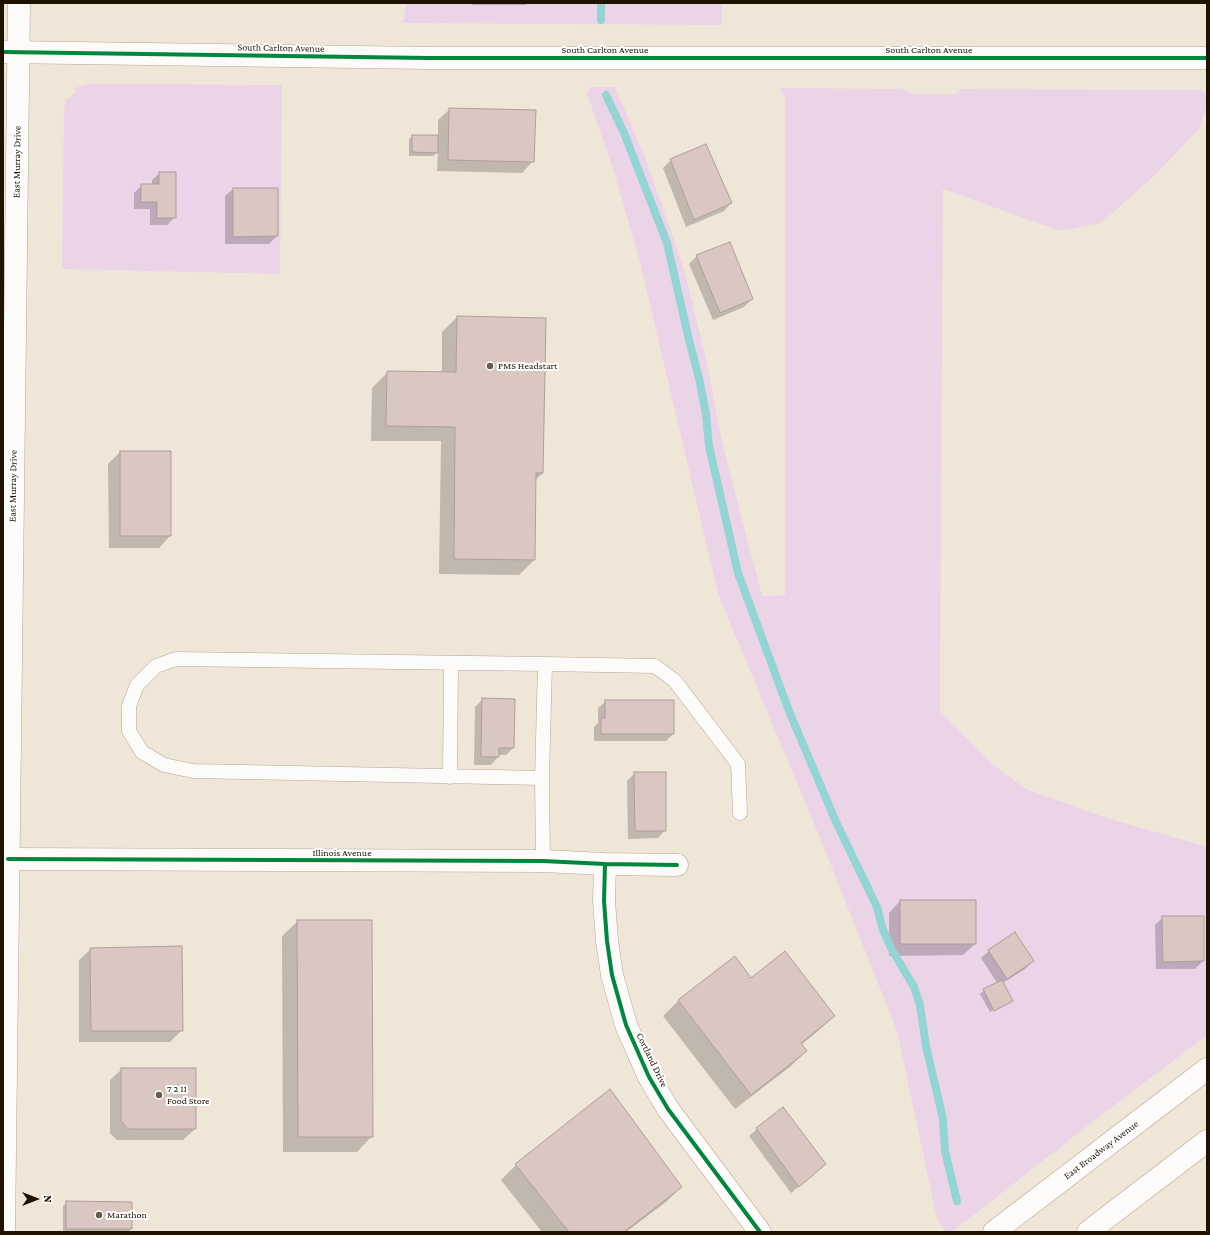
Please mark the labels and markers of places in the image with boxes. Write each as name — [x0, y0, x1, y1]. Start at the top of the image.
place label: PMS Headstart — [498, 360, 557, 372]
marker: PMS Headstart — [485, 361, 495, 371]
place label: 7 2 11 Food Store — [167, 1083, 209, 1106]
marker: 7 2 11 Food Store — [154, 1090, 164, 1100]
place label: Marathon — [107, 1209, 147, 1221]
marker: Marathon — [94, 1210, 104, 1220]

